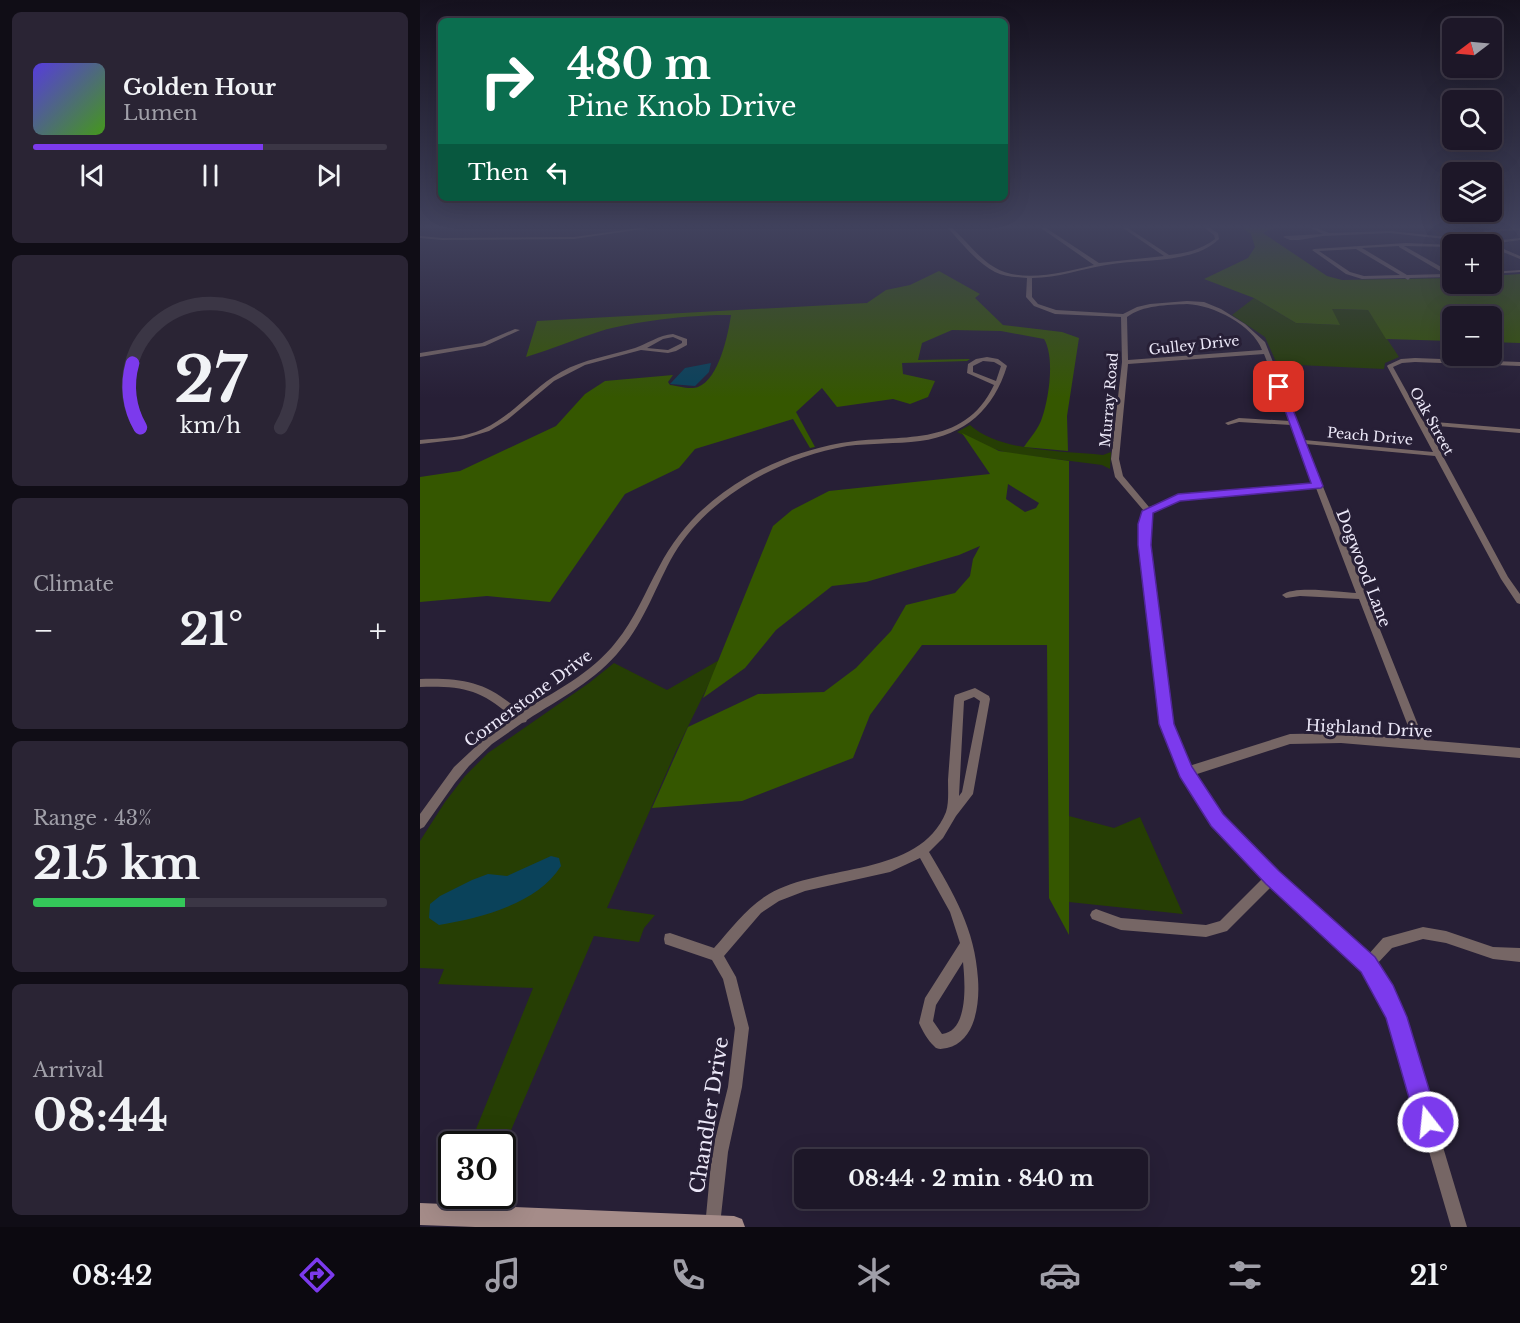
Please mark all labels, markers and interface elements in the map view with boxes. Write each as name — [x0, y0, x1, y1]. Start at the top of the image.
north arrow — [1442, 18, 1502, 78]
map controls — [1442, 18, 1502, 366]
text: 480 m — [567, 38, 711, 90]
icon: right — [468, 42, 546, 120]
text: Golden Hour — [123, 74, 276, 101]
text: Pine Knob Drive — [567, 90, 796, 123]
button: search — [1442, 90, 1502, 150]
text: Lumen — [123, 101, 198, 125]
icon: left — [541, 156, 574, 189]
icon: previous — [76, 159, 109, 192]
icon: pause — [194, 159, 227, 192]
icon: next — [312, 159, 345, 192]
text: Then — [468, 159, 529, 186]
button: layers — [1442, 162, 1502, 222]
button: + — [1442, 234, 1502, 294]
button: − — [1442, 306, 1502, 366]
street label: Gulley Drive — [1148, 331, 1240, 359]
text: 27 — [174, 341, 247, 419]
street label: Murray Road — [1096, 351, 1122, 448]
pin — [1253, 361, 1304, 412]
icon: arrive — [1262, 370, 1295, 403]
street label: Oak Street — [1406, 384, 1459, 459]
text: km/h — [180, 412, 241, 439]
street label: Peach Drive — [1326, 423, 1414, 449]
street label: Dogwood Lane — [1332, 506, 1396, 630]
text: Climate — [33, 572, 114, 596]
text: 21° — [179, 601, 243, 657]
text: − — [33, 610, 54, 651]
text: + — [369, 610, 387, 651]
street label: Cornerstone Drive — [460, 645, 596, 751]
street label: Highland Drive — [1305, 715, 1433, 741]
text: Range · 43% — [33, 806, 152, 830]
text: 215 km — [33, 835, 200, 891]
street label: Chandler Drive — [685, 1035, 733, 1195]
text: Arrival — [33, 1058, 104, 1082]
text: 08:44 — [33, 1087, 168, 1143]
position arrow — [1396, 1090, 1460, 1154]
speed limit sign: 30 — [438, 1131, 516, 1209]
text: 08:44 · 2 min · 840 m — [848, 1165, 1094, 1192]
icon: directions — [296, 1254, 338, 1296]
icon: music — [482, 1254, 524, 1296]
icon: phone — [667, 1254, 709, 1296]
icon: climate — [853, 1254, 895, 1296]
icon: car — [1039, 1254, 1081, 1296]
icon: filters — [1224, 1254, 1266, 1296]
text: 08:42 — [72, 1259, 153, 1292]
text: 21° — [1410, 1259, 1448, 1292]

